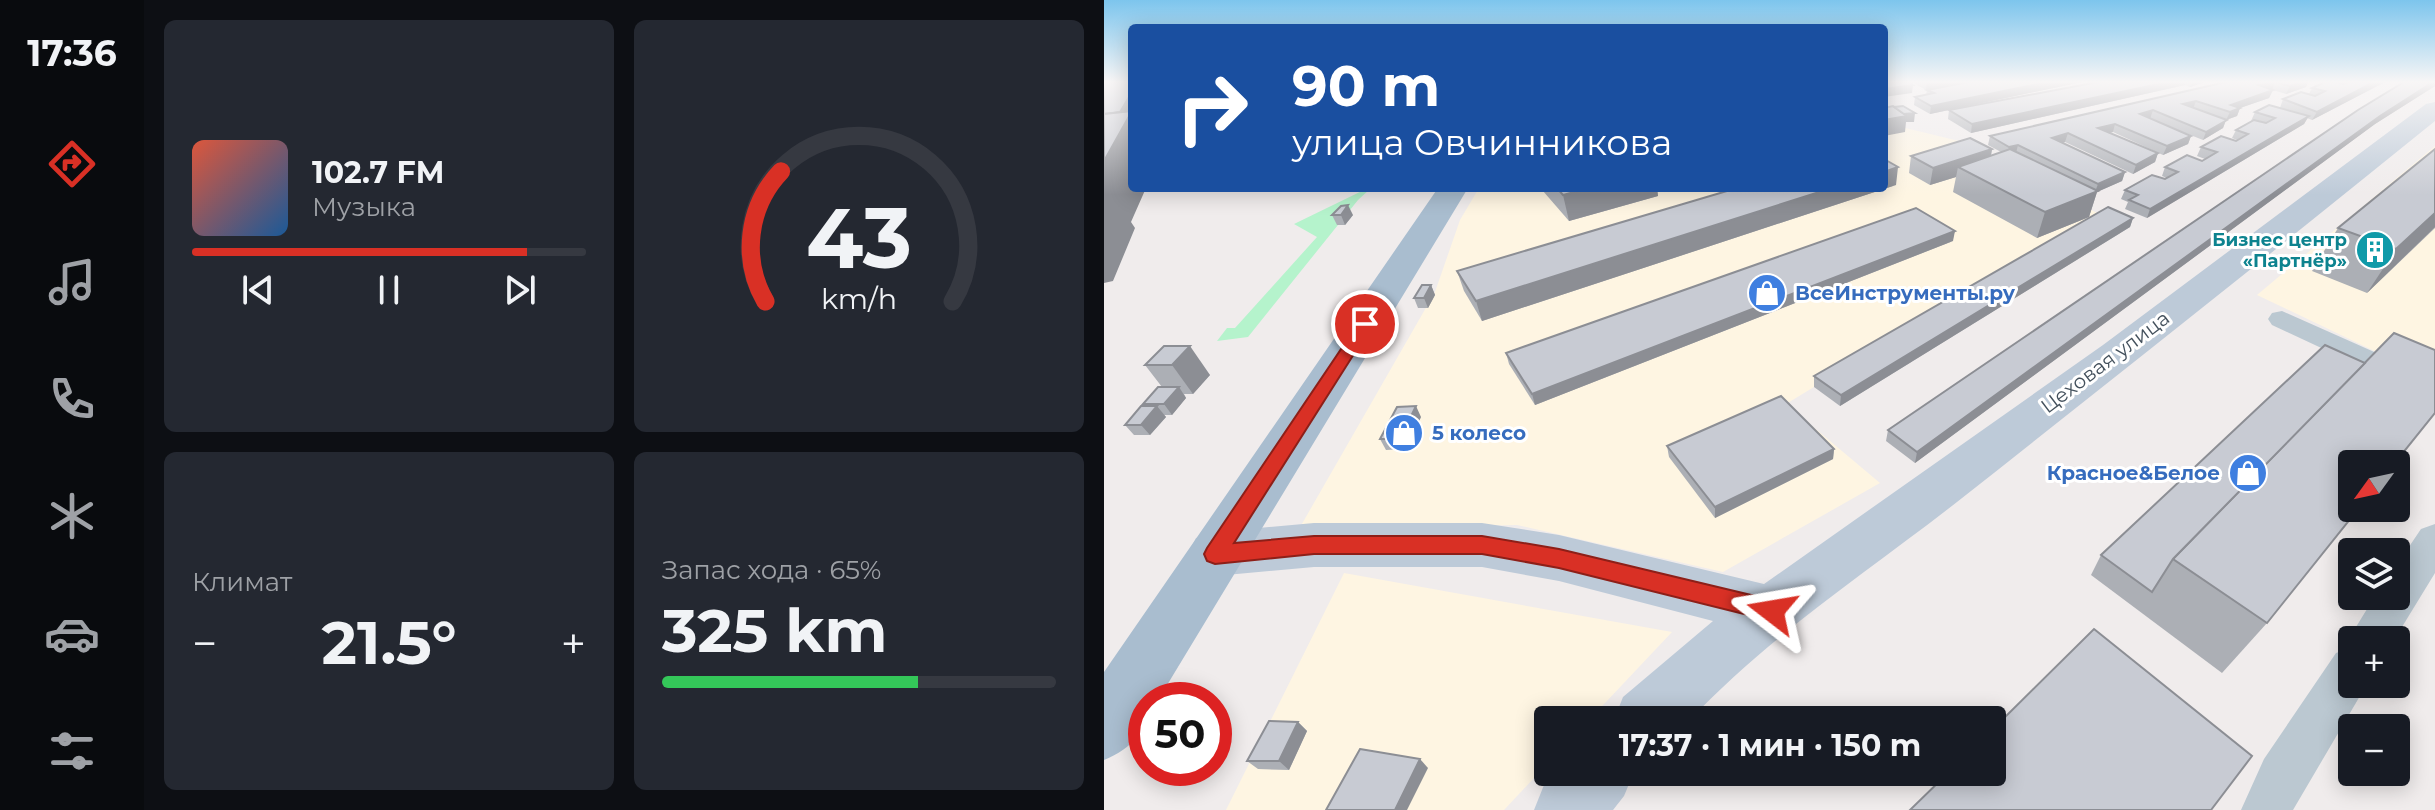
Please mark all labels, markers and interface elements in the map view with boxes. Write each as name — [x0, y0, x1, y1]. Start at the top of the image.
text: 17:36 — [27, 31, 117, 75]
text: 90 m — [1292, 52, 1440, 120]
icon: right — [1160, 56, 1264, 160]
text: улица Овчинникова — [1292, 120, 1672, 164]
icon: directions — [44, 136, 100, 192]
text: 102.7 FM — [312, 154, 444, 191]
text: 43 — [806, 187, 912, 289]
text: Музыка — [312, 191, 416, 223]
place label: Бизнес центр «Партнёр» — [2212, 229, 2347, 272]
building icon: Бизнес центр «Партнёр» — [2354, 229, 2396, 271]
icon: music — [44, 254, 100, 310]
icon: previous — [236, 268, 280, 312]
icon: pause — [367, 268, 411, 312]
icon: next — [498, 268, 542, 312]
shop icon: ВсеИнструменты.ру — [1746, 272, 1788, 314]
text: km/h — [821, 281, 897, 316]
place label: ВсеИнструменты.ру — [1795, 281, 2016, 305]
pin — [1331, 290, 1399, 358]
icon: arrive — [1343, 302, 1387, 346]
street label: Цеховая улица — [2036, 306, 2174, 418]
icon: phone — [44, 371, 100, 427]
shop icon: 5 колесо — [1383, 412, 1425, 454]
place label: 5 колесо — [1432, 421, 1526, 445]
north arrow — [2338, 450, 2410, 522]
map controls — [2338, 450, 2410, 786]
shop icon: Красное&Белое — [2227, 452, 2269, 494]
place label: Красное&Белое — [2047, 461, 2220, 485]
icon: climate — [44, 488, 100, 544]
button: layers — [2338, 538, 2410, 610]
text: Запас хода · 65% — [662, 554, 881, 586]
text: Климат — [192, 566, 292, 598]
position arrow — [1730, 569, 1814, 653]
text: 325 km — [662, 594, 887, 667]
icon: car — [44, 606, 100, 662]
text: 21.5° — [321, 606, 457, 679]
text: − — [192, 616, 217, 670]
text: + — [561, 616, 586, 670]
button: + — [2338, 626, 2410, 698]
speed limit sign: 50 — [1128, 682, 1232, 786]
button: − — [2338, 714, 2410, 786]
icon: filters — [44, 723, 100, 779]
text: 17:37 · 1 мин · 150 m — [1619, 727, 1921, 764]

